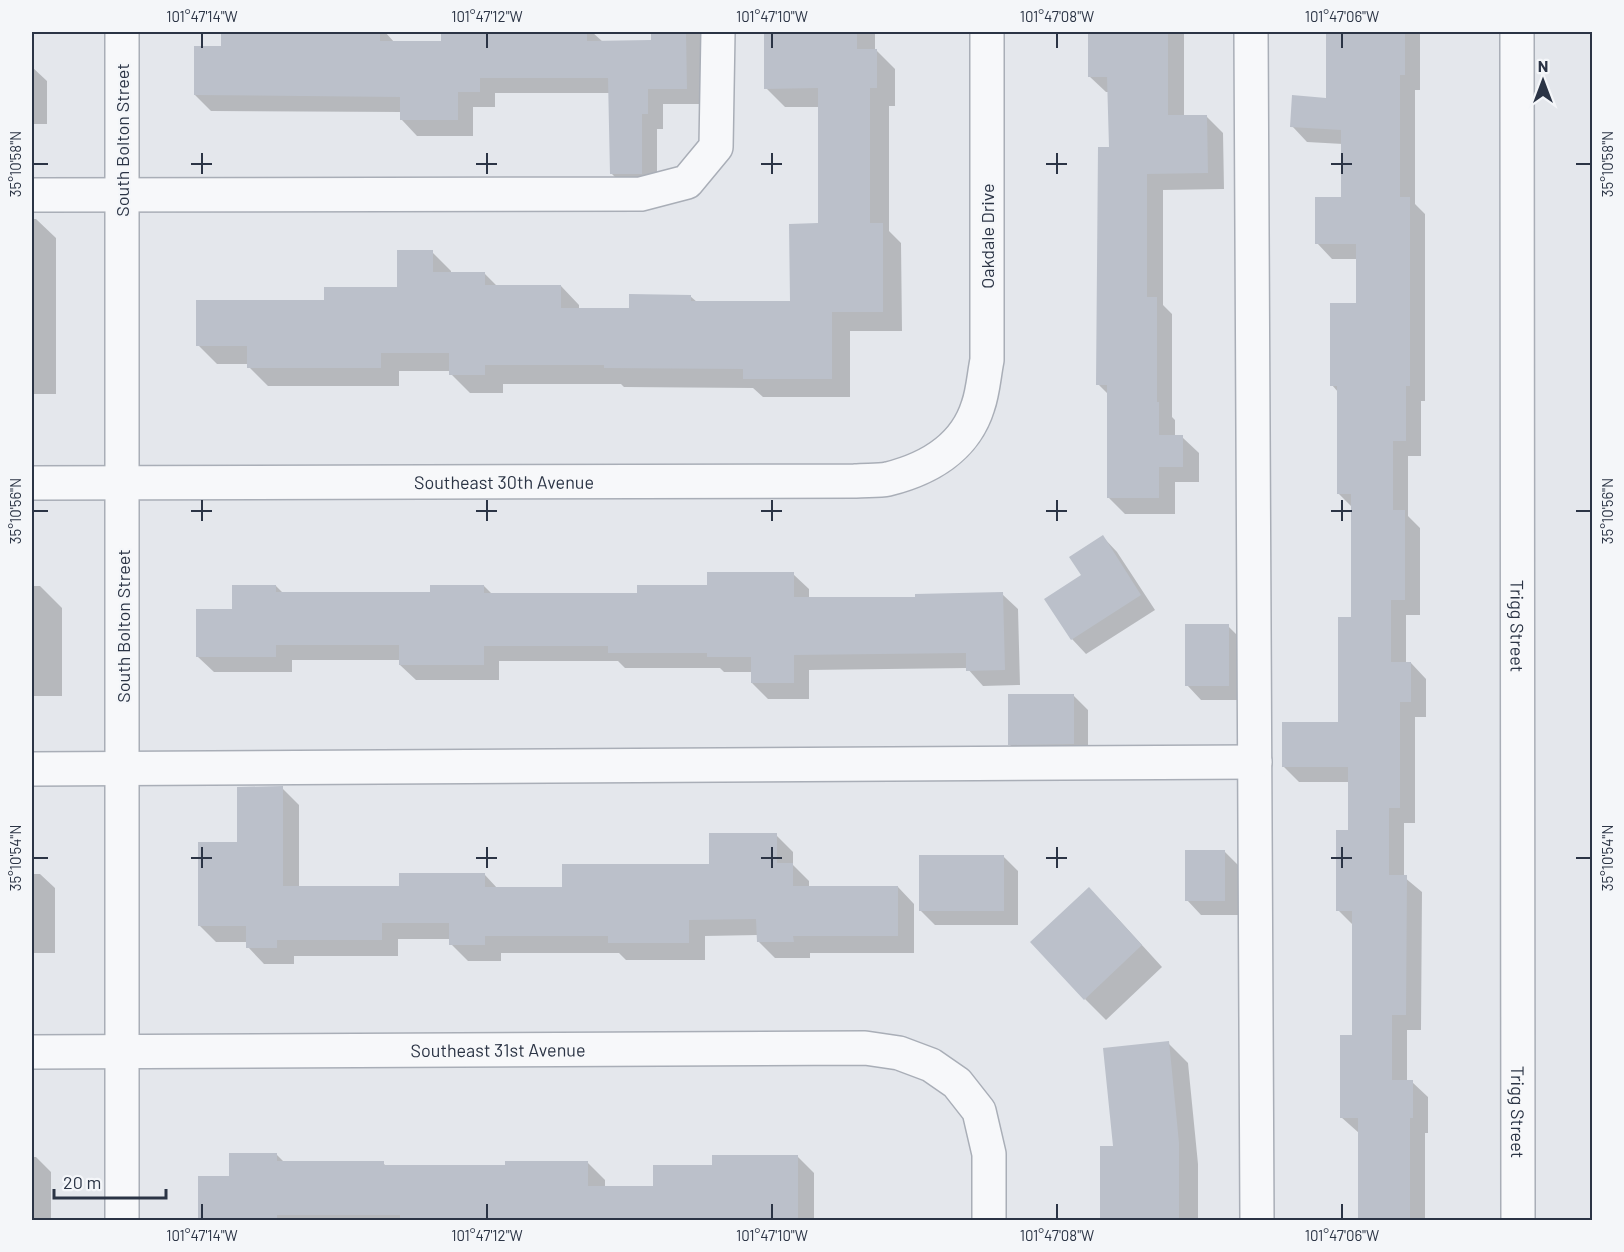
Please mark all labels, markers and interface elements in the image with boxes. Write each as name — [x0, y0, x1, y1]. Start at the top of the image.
text: 101°47'14"W — [166, 7, 238, 25]
text: 101°47'12"W — [451, 7, 523, 25]
text: 101°47'10"W — [736, 7, 808, 25]
text: 101°47'08"W — [1020, 7, 1094, 25]
text: 101°47'06"W — [1305, 7, 1379, 25]
north arrow — [1513, 51, 1573, 111]
text: N — [1538, 56, 1548, 75]
street label: South Bolton Street — [111, 63, 133, 217]
text: 35°10'58"N — [6, 131, 24, 197]
text: 35°10'58"N — [1598, 131, 1616, 197]
street label: Oakdale Drive — [976, 183, 998, 289]
street label: Southeast 30th Avenue — [414, 471, 594, 493]
text: 35°10'56"N — [6, 478, 24, 544]
text: 35°10'56"N — [1598, 478, 1616, 544]
street label: South Bolton Street — [112, 549, 134, 703]
street label: Trigg Street — [1506, 580, 1529, 672]
text: 35°10'54"N — [6, 825, 24, 891]
text: 35°10'54"N — [1598, 825, 1616, 891]
street label: Southeast 31st Avenue — [410, 1038, 586, 1061]
street label: Trigg Street — [1507, 1066, 1529, 1158]
scale bar — [54, 1162, 166, 1200]
text: 20 m — [63, 1171, 101, 1193]
text: 101°47'14"W — [166, 1226, 238, 1244]
text: 101°47'12"W — [451, 1226, 523, 1244]
text: 101°47'10"W — [736, 1226, 808, 1244]
text: 101°47'08"W — [1020, 1226, 1094, 1244]
text: 101°47'06"W — [1305, 1226, 1379, 1244]

